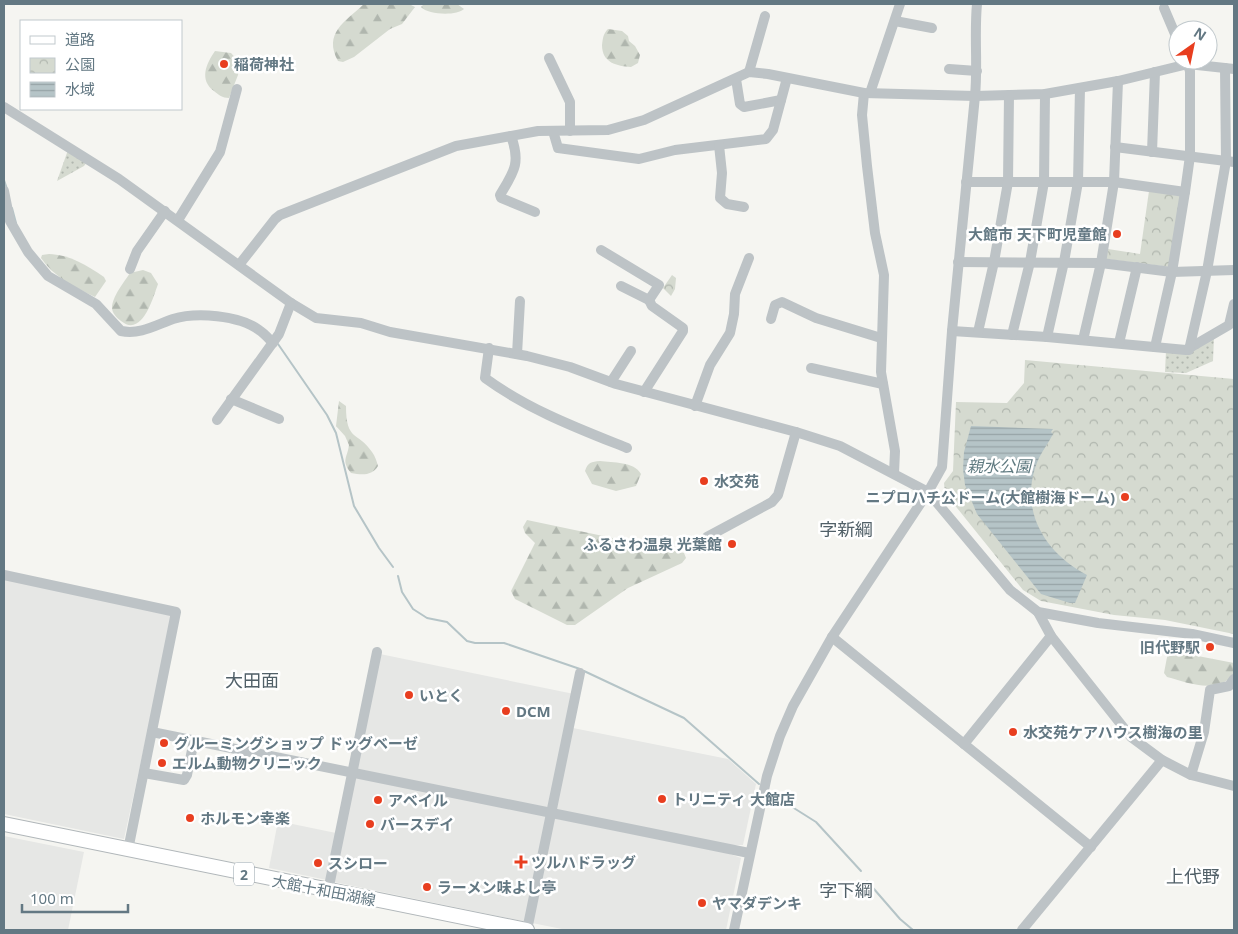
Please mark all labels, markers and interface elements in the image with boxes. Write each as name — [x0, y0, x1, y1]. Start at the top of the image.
legend — [20, 20, 182, 110]
north arrow — [1168, 20, 1218, 70]
text: N — [1190, 23, 1210, 45]
text: 道路 — [65, 29, 95, 49]
text: 公園 — [65, 54, 95, 74]
place label: 稲荷神社 — [234, 54, 294, 74]
marker: 稲荷神社 — [218, 58, 230, 70]
text: 水域 — [65, 79, 95, 99]
place label: 大館市 天下町児童館 — [968, 224, 1107, 244]
marker: 大館市 天下町児童館 — [1111, 228, 1123, 240]
water label: 親水公園 — [967, 455, 1033, 477]
place label: 水交苑 — [714, 471, 759, 491]
marker: 水交苑 — [698, 475, 710, 487]
place label: ニプロハチ公ドーム(大館樹海ドーム) — [866, 487, 1115, 507]
marker: ニプロハチ公ドーム(大館樹海ドーム) — [1119, 491, 1131, 503]
district label: 字新綱 — [819, 517, 873, 541]
place label: ふるさわ温泉 光葉館 — [583, 534, 722, 554]
marker: ふるさわ温泉 光葉館 — [726, 538, 738, 550]
place label: 旧代野駅 — [1140, 637, 1200, 657]
marker: 旧代野駅 — [1204, 641, 1216, 653]
district label: 大田面 — [225, 668, 279, 692]
place label: いとく — [419, 685, 464, 705]
marker: いとく — [403, 689, 415, 701]
place label: DCM — [516, 701, 551, 721]
marker: DCM — [500, 705, 512, 717]
place label: 水交苑ケアハウス樹海の里 — [1023, 722, 1202, 742]
marker: 水交苑ケアハウス樹海の里 — [1007, 726, 1019, 738]
place label: グルーミングショップ ドッグベーゼ — [174, 733, 418, 753]
marker: グルーミングショップ ドッグベーゼ — [158, 737, 170, 749]
place label: エルム動物クリニック — [172, 753, 322, 773]
marker: エルム動物クリニック — [156, 757, 168, 769]
place label: トリニティ 大館店 — [672, 789, 795, 809]
place label: アベイル — [388, 790, 448, 810]
marker: トリニティ 大館店 — [656, 793, 668, 805]
marker: アベイル — [372, 794, 384, 806]
place label: ホルモン幸楽 — [200, 808, 290, 828]
marker: ホルモン幸楽 — [184, 812, 196, 824]
place label: バースデイ — [380, 814, 454, 834]
marker: バースデイ — [364, 818, 376, 830]
place label: ツルハドラッグ — [531, 852, 636, 872]
place label: スシロー — [328, 853, 388, 873]
marker: ツルハドラッグ — [515, 856, 527, 868]
marker: スシロー — [312, 857, 324, 869]
road number: 2 — [234, 862, 254, 886]
district label: 上代野 — [1166, 864, 1220, 888]
street label: 大館十和田湖線 — [271, 870, 377, 910]
place label: ラーメン味よし亭 — [437, 877, 556, 897]
district label: 字下綱 — [819, 878, 873, 902]
marker: ラーメン味よし亭 — [421, 881, 433, 893]
scale bar — [22, 882, 129, 914]
text: 100 m — [30, 888, 74, 908]
place label: ヤマダデンキ — [712, 893, 802, 913]
marker: ヤマダデンキ — [696, 897, 708, 909]

